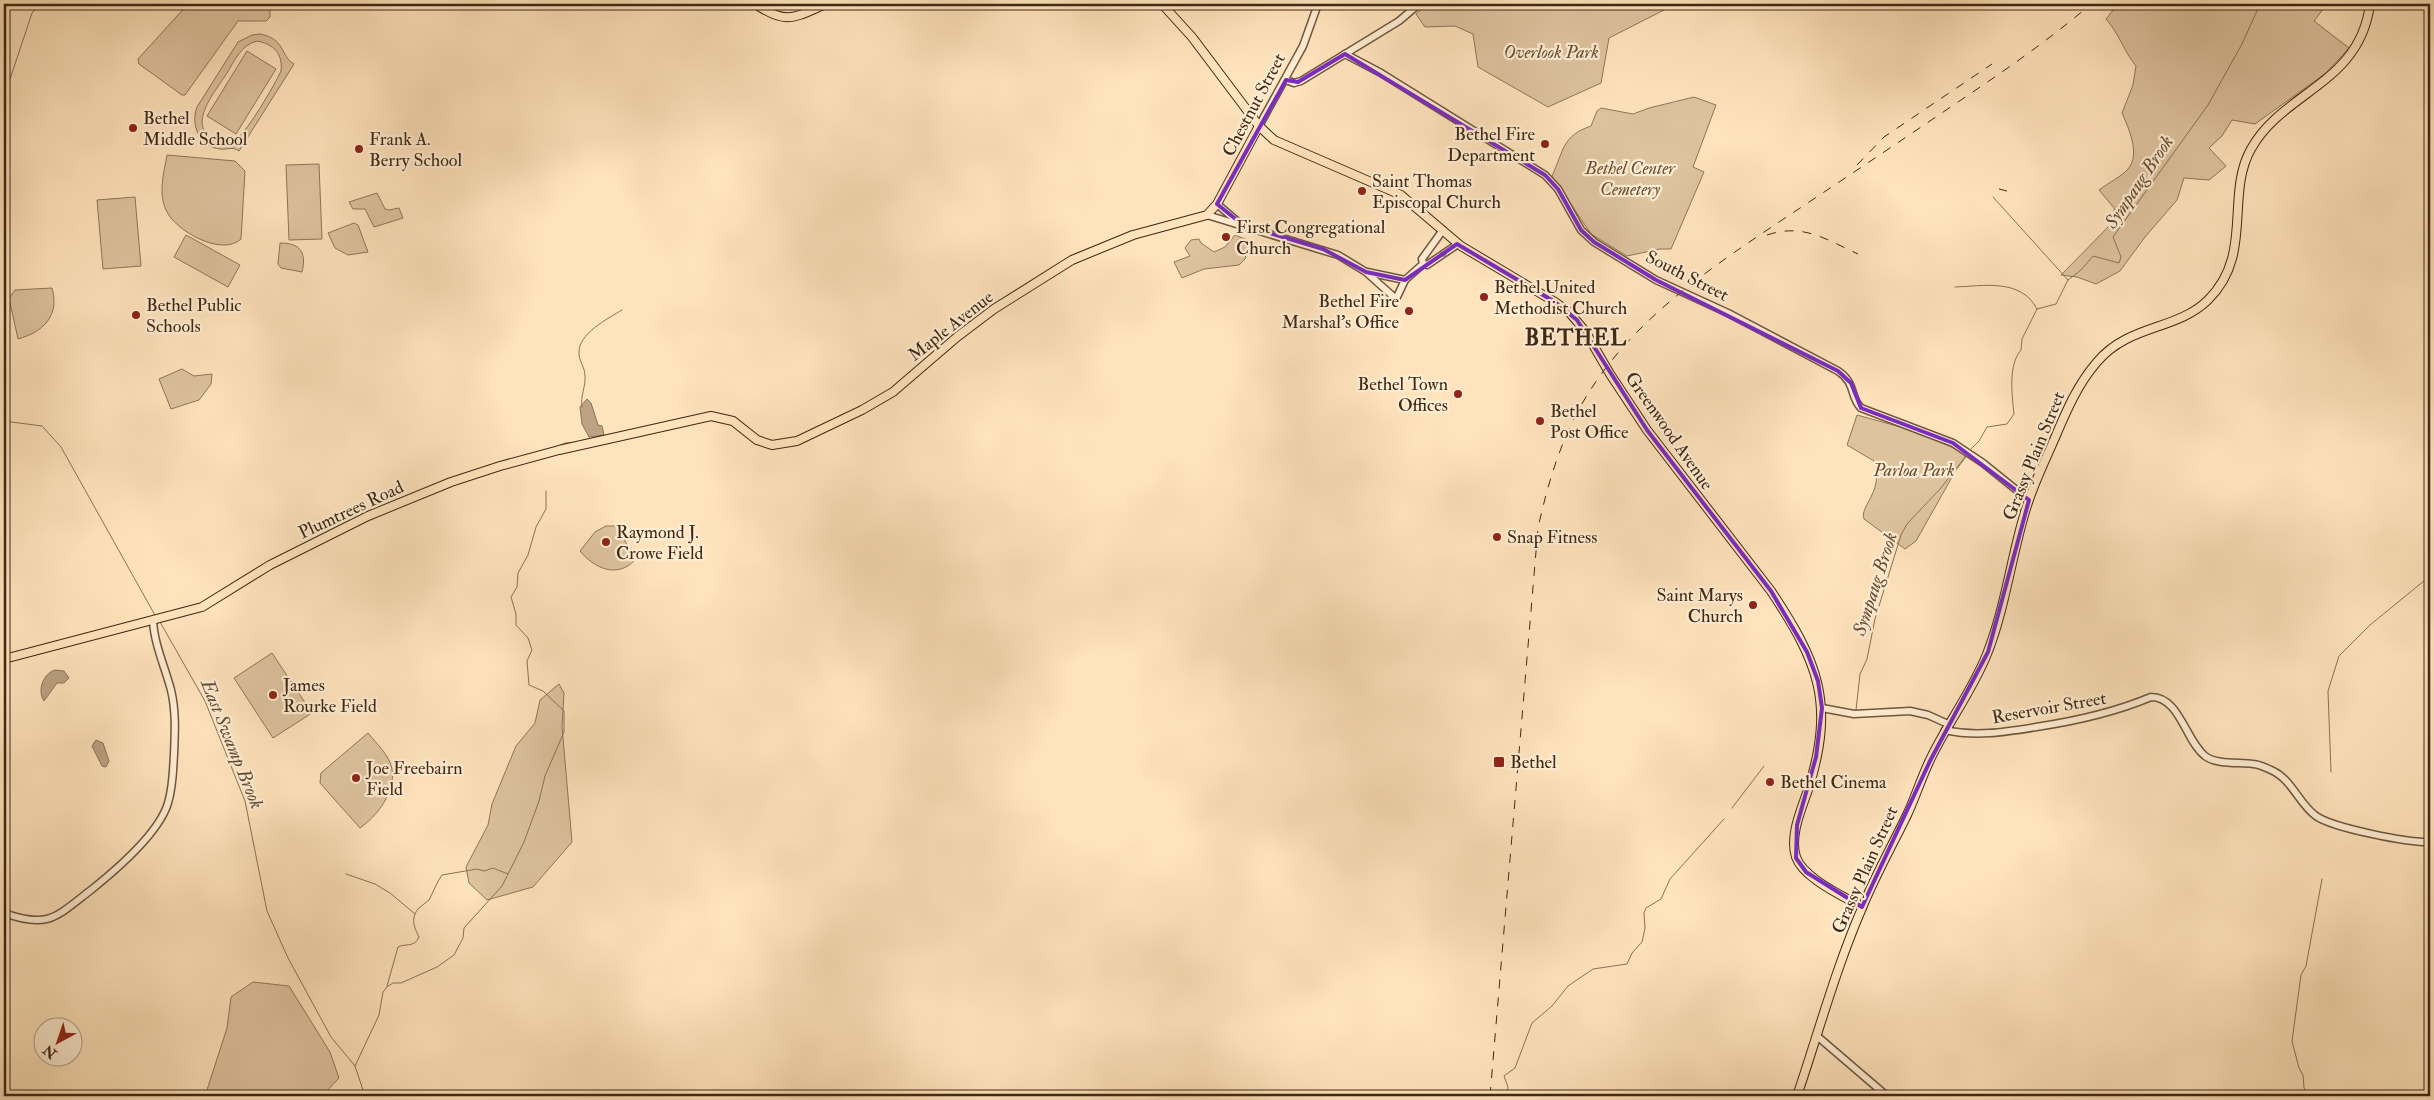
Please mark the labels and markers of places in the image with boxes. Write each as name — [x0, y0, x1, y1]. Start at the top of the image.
place label: Bethel Middle School — [143, 107, 248, 151]
marker: Bethel Middle School — [127, 122, 139, 134]
place label: Bethel Fire Department — [1447, 123, 1535, 167]
place label: Frank A. Berry School — [369, 128, 462, 172]
marker: Bethel Fire Department — [1539, 138, 1551, 150]
marker: Frank A. Berry School — [353, 143, 365, 155]
place label: Saint Thomas Episcopal Church — [1372, 170, 1501, 214]
marker: Saint Thomas Episcopal Church — [1356, 185, 1368, 197]
place label: First Congregational Church — [1236, 216, 1386, 260]
marker: First Congregational Church — [1220, 231, 1232, 243]
place label: Bethel United Methodist Church — [1494, 276, 1628, 320]
place label: Bethel Fire Marshal's Office — [1282, 290, 1399, 334]
marker: Bethel United Methodist Church — [1478, 291, 1490, 303]
place label: Bethel Public Schools — [146, 294, 242, 338]
marker: Bethel Fire Marshal's Office — [1403, 305, 1415, 317]
marker: Bethel Public Schools — [130, 309, 142, 321]
place label: Bethel Town Offices — [1357, 373, 1448, 417]
marker: Bethel Town Offices — [1452, 388, 1464, 400]
place label: Bethel Post Office — [1550, 400, 1629, 444]
marker: Bethel Post Office — [1534, 415, 1546, 427]
place label: Raymond J. Crowe Field — [616, 521, 703, 565]
place label: Snap Fitness — [1507, 526, 1597, 549]
marker: Snap Fitness — [1491, 531, 1503, 543]
marker: Raymond J. Crowe Field — [600, 536, 612, 548]
place label: Saint Marys Church — [1656, 584, 1744, 628]
marker: Saint Marys Church — [1747, 599, 1759, 611]
place label: James Rourke Field — [282, 674, 377, 718]
marker: James Rourke Field — [267, 689, 279, 701]
place label: Bethel — [1510, 751, 1557, 774]
marker: Bethel — [1492, 755, 1506, 769]
place label: Joe Freebairn Field — [365, 757, 462, 801]
place label: Bethel Cinema — [1780, 771, 1887, 794]
marker: Joe Freebairn Field — [350, 772, 362, 784]
marker: Bethel Cinema — [1764, 776, 1776, 788]

